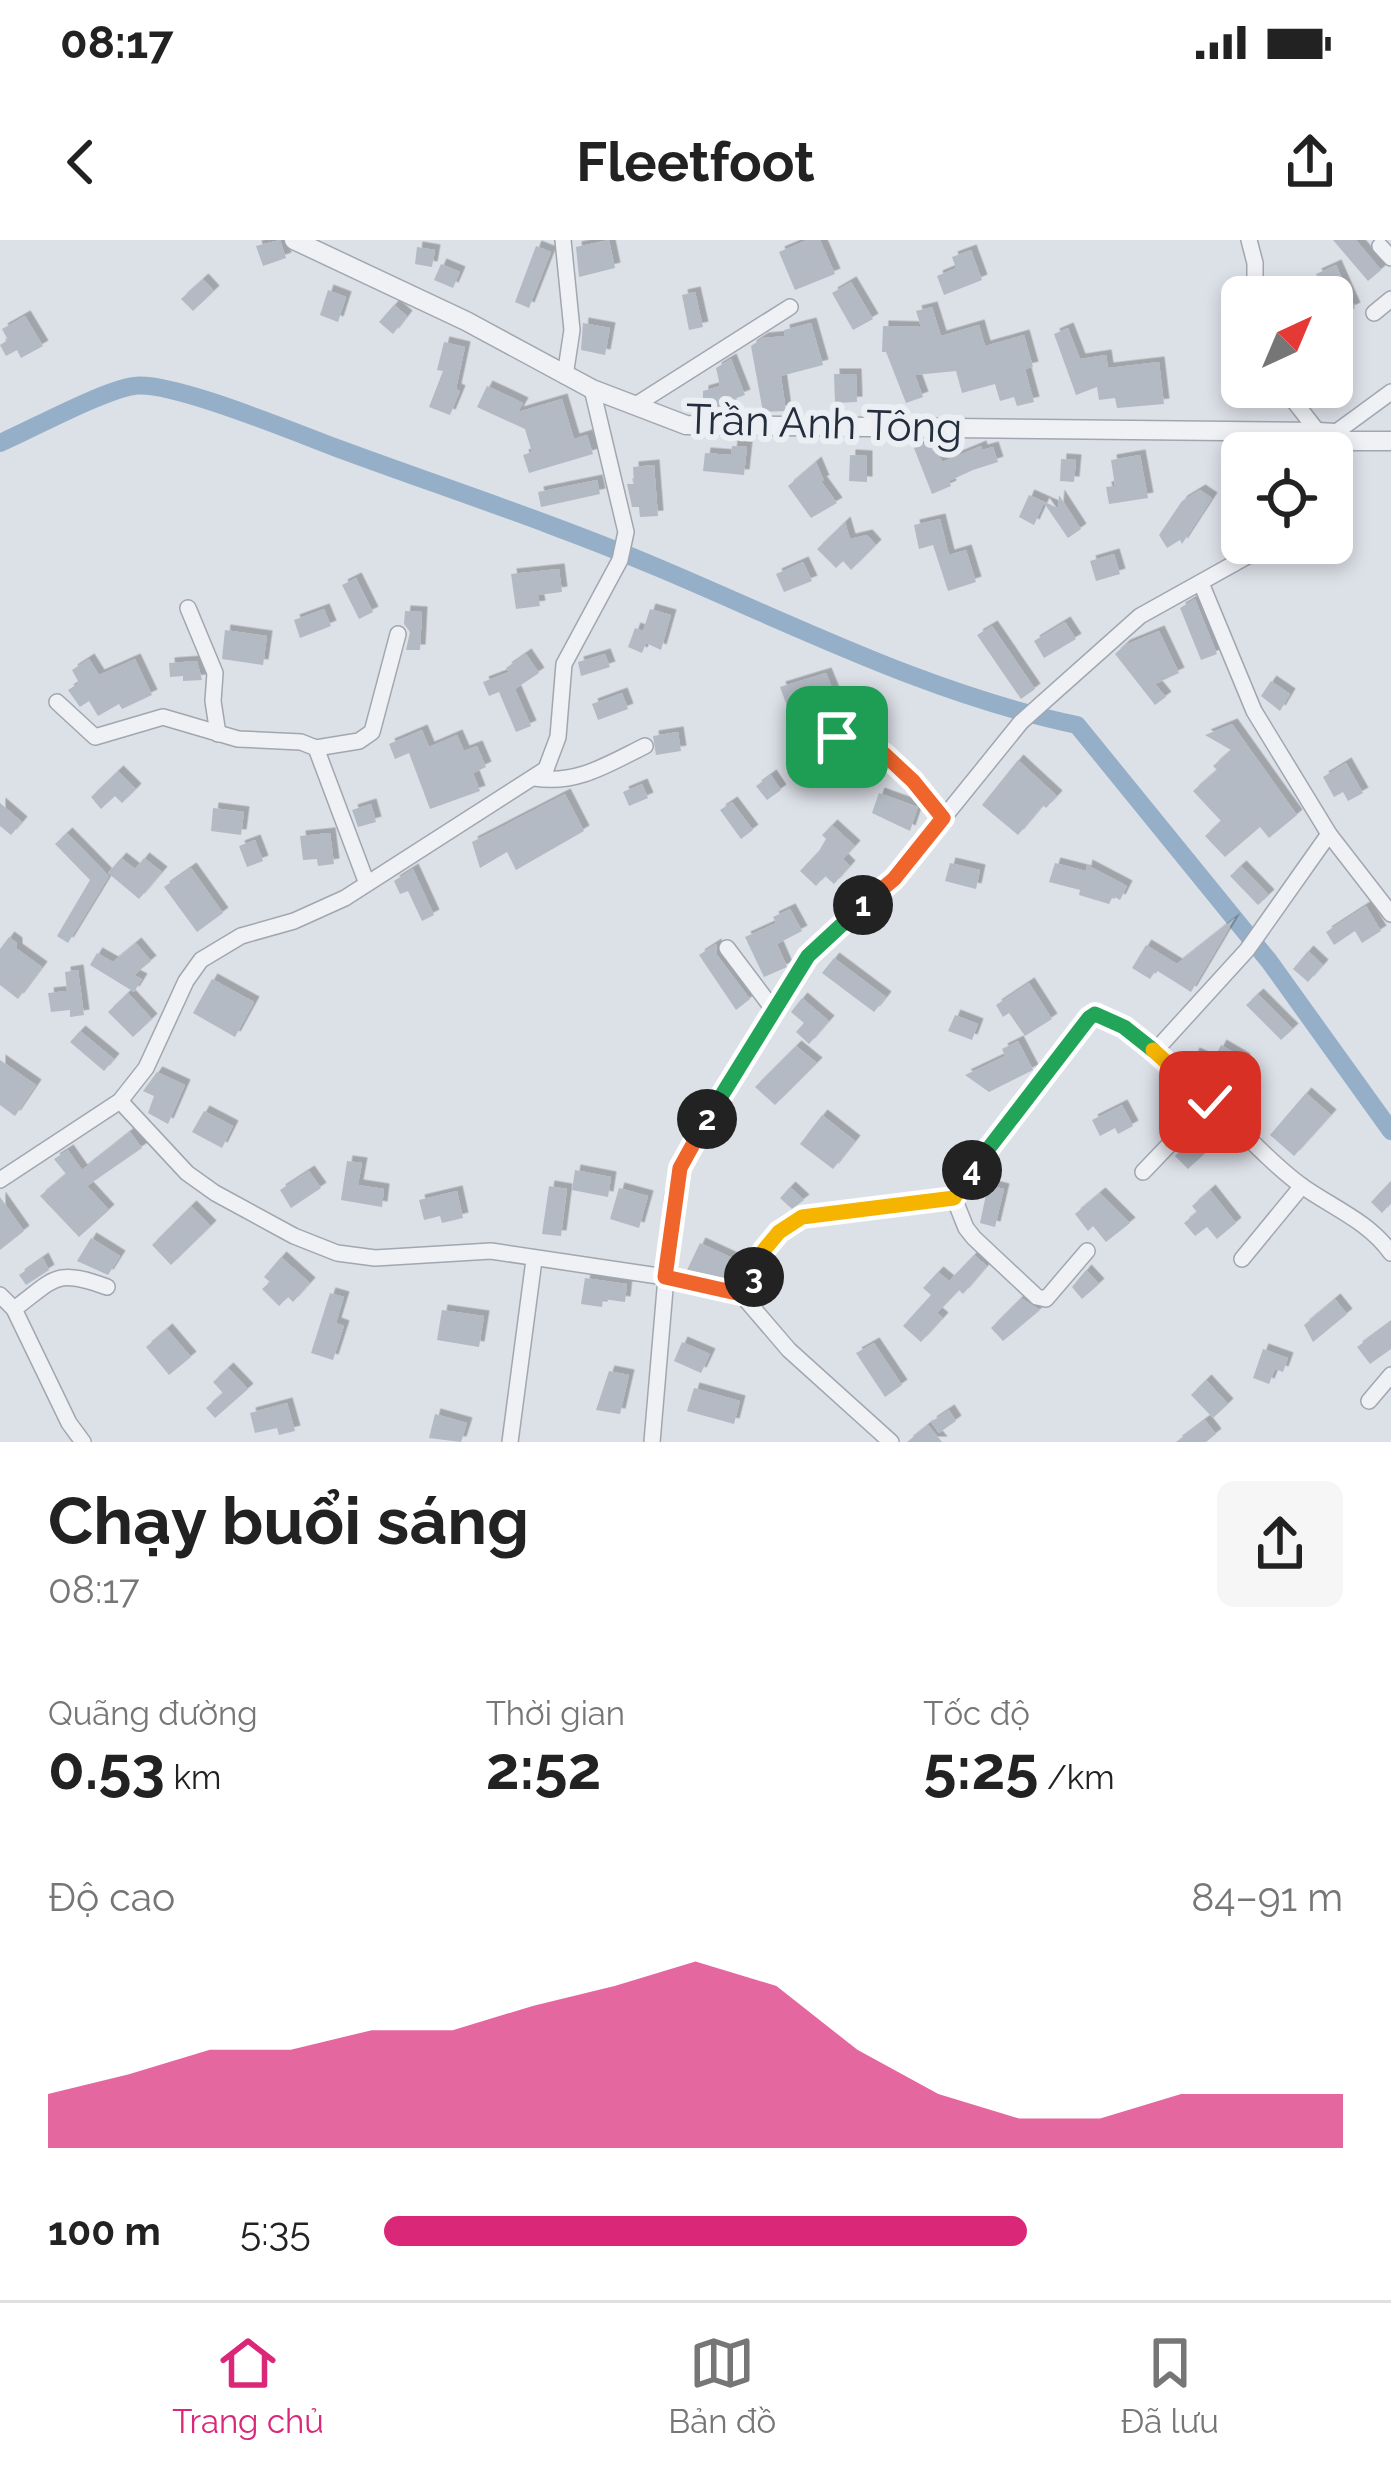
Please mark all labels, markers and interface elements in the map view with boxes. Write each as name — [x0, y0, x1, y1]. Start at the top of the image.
text: 08:17 — [60, 16, 173, 69]
icon: back — [48, 129, 114, 195]
icon: share — [1277, 129, 1343, 195]
text: Fleetfoot — [576, 130, 815, 194]
north arrow — [1221, 276, 1353, 408]
map controls — [1221, 276, 1353, 564]
street label: Trần Anh Tông — [685, 394, 963, 453]
button: locate — [1221, 432, 1353, 564]
pin — [786, 686, 888, 788]
icon: arrive — [804, 704, 870, 770]
pin: 1 — [833, 875, 893, 935]
text: 1 — [855, 885, 871, 924]
pin — [1159, 1051, 1261, 1153]
icon: check — [1177, 1069, 1243, 1135]
pin: 2 — [677, 1089, 737, 1149]
text: 2 — [698, 1099, 716, 1138]
pin: 4 — [942, 1140, 1002, 1200]
text: 4 — [963, 1150, 981, 1189]
pin: 3 — [724, 1247, 784, 1307]
text: 3 — [745, 1257, 763, 1296]
button: share — [1217, 1481, 1343, 1607]
text: Chạy buổi sáng — [48, 1482, 529, 1559]
text: 08:17 — [48, 1566, 140, 1612]
text: Quãng đường — [48, 1694, 258, 1733]
text: Thời gian — [486, 1694, 625, 1733]
text: Tốc độ — [923, 1694, 1030, 1733]
text: 0.53 — [48, 1733, 165, 1803]
text: 2:52 — [486, 1733, 601, 1803]
text: 5:25 — [923, 1733, 1038, 1803]
text: km — [165, 1758, 221, 1797]
text: /km — [1038, 1758, 1115, 1797]
text: Độ cao — [48, 1874, 175, 1920]
text: 84–91 m — [1191, 1874, 1343, 1920]
text: 100 m — [48, 2208, 161, 2254]
text: 5:35 — [240, 2208, 311, 2254]
tab: Trang chủ — [172, 2330, 324, 2441]
tab: Bản đồ — [668, 2330, 776, 2441]
tab: Đã lưu — [1121, 2330, 1219, 2441]

